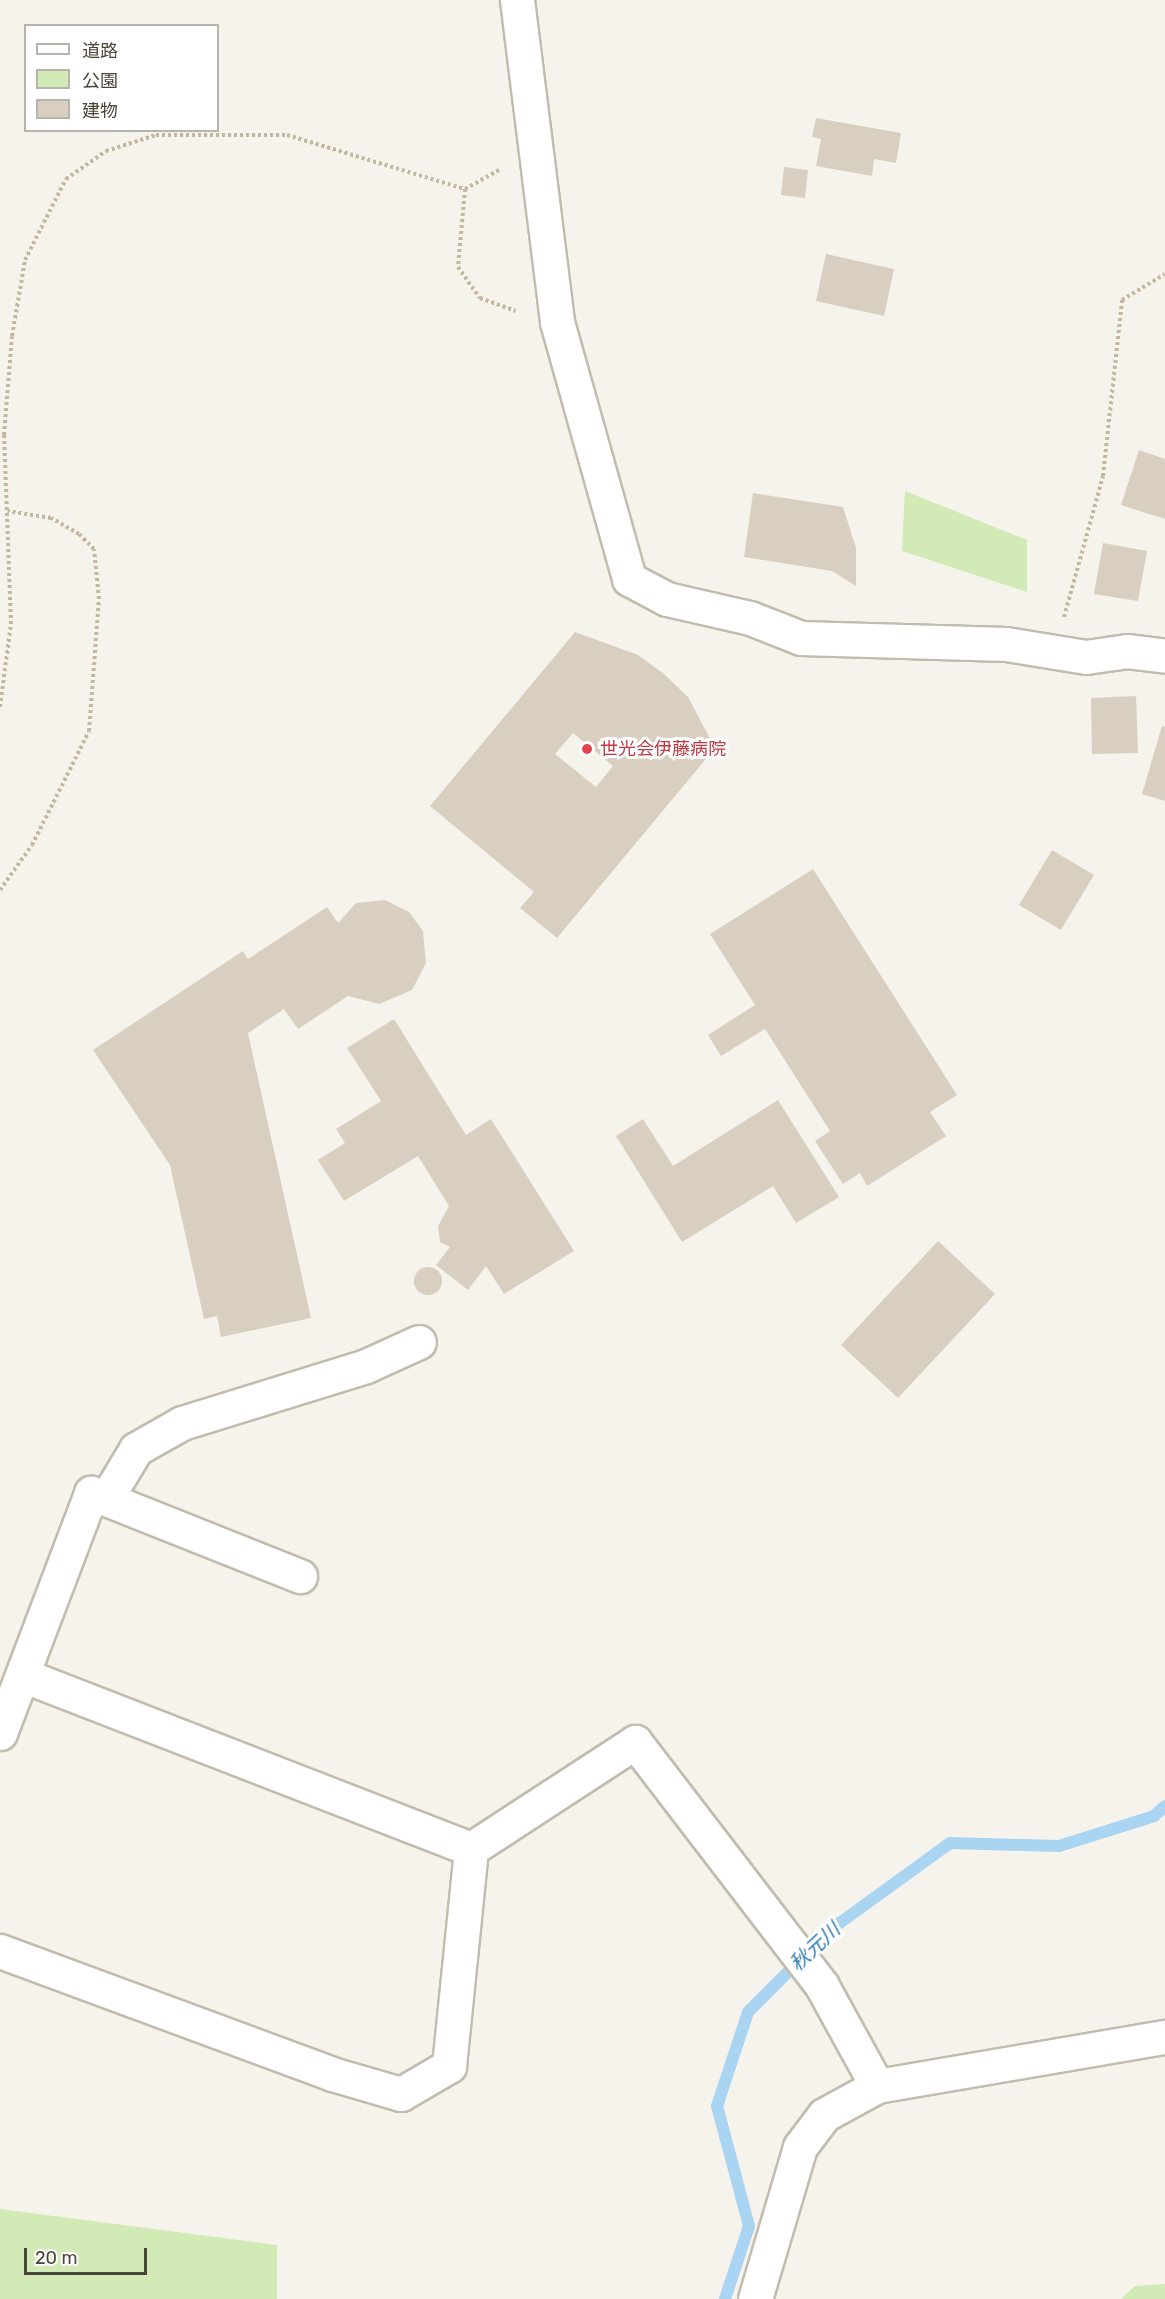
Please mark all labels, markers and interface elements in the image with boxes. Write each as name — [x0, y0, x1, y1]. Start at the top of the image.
legend — [24, 24, 219, 132]
text: 道路 — [82, 40, 118, 62]
text: 公園 — [82, 70, 118, 92]
text: 建物 — [82, 100, 118, 122]
place label: 世光会伊藤病院 — [600, 738, 726, 760]
marker: 世光会伊藤病院 — [578, 740, 596, 758]
water label: 秋元川 — [785, 1918, 845, 1976]
scale bar — [27, 2236, 150, 2274]
text: 20 m — [35, 2247, 77, 2269]

